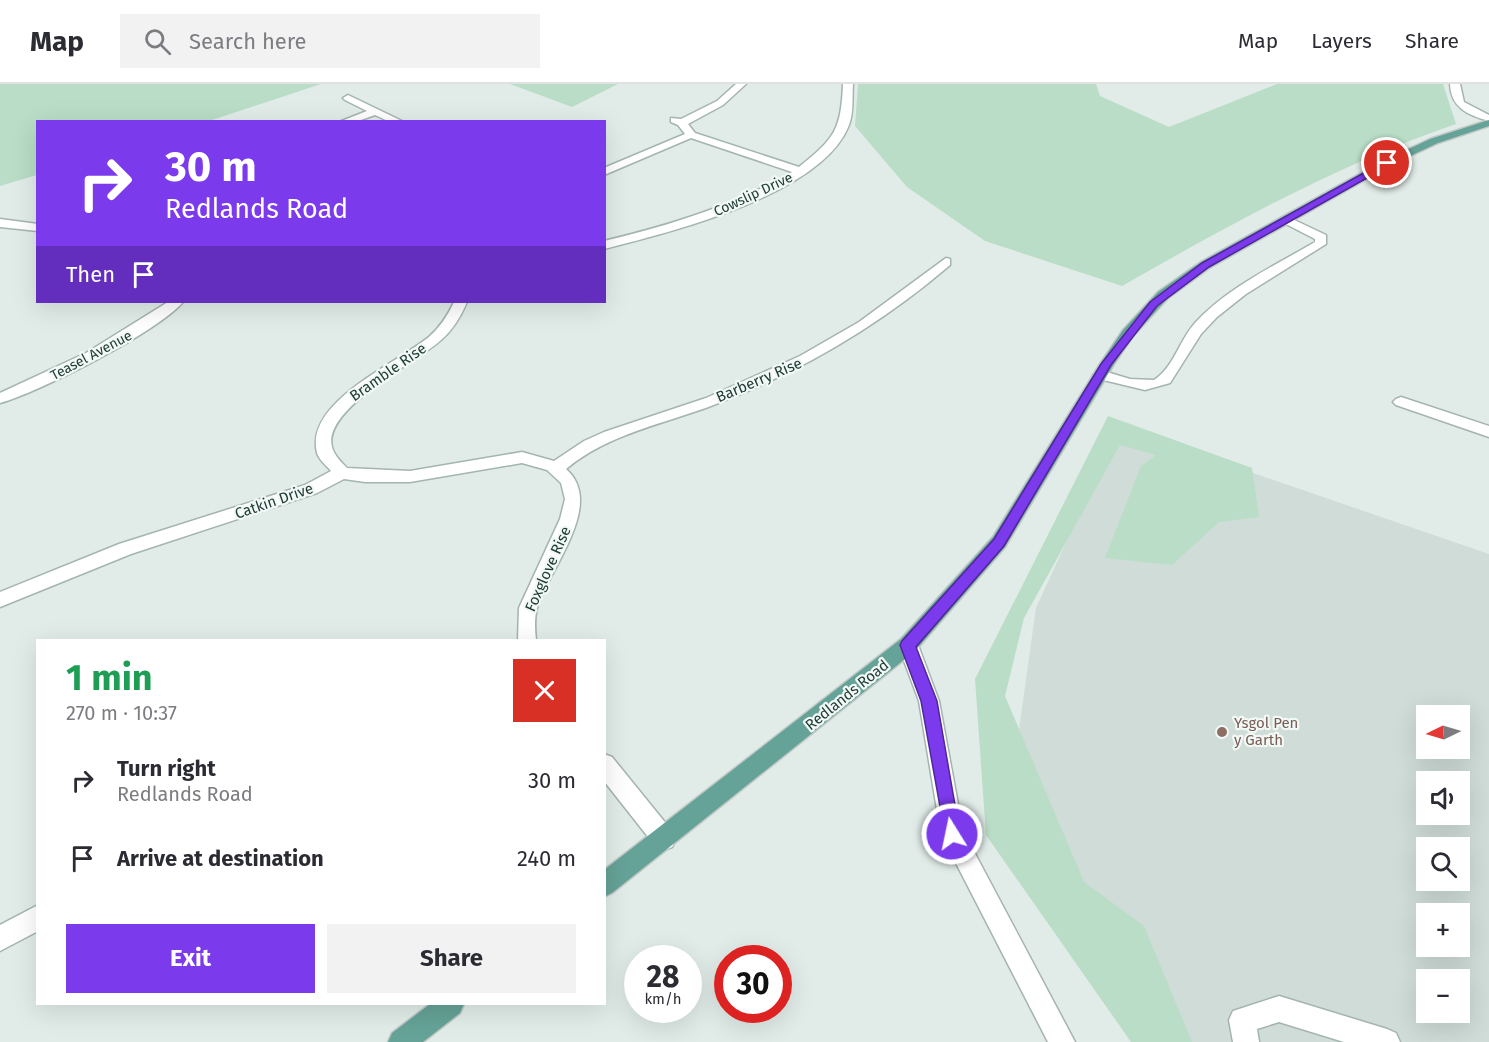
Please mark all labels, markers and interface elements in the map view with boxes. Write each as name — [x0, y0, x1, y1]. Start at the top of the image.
search box — [120, 14, 540, 68]
text: Map — [30, 25, 84, 58]
icon: search — [141, 25, 174, 58]
text: Search here — [189, 28, 307, 55]
text: Map — [1238, 28, 1278, 54]
text: Layers — [1311, 28, 1372, 54]
text: Share — [1405, 28, 1459, 54]
pin — [1361, 137, 1412, 188]
text: 30 m — [165, 142, 257, 192]
icon: right — [66, 144, 144, 222]
icon: arrive — [1370, 146, 1403, 179]
street label: Cowslip Drive — [711, 169, 795, 220]
text: Redlands Road — [165, 193, 348, 225]
icon: arrive — [127, 258, 160, 291]
text: Then — [66, 261, 115, 288]
street label: Teasel Avenue — [48, 327, 135, 384]
street label: Bramble Rise — [346, 339, 430, 405]
street label: Barberry Rise — [713, 354, 805, 406]
street label: Catkin Drive — [232, 479, 316, 523]
street label: Foxglove Rise — [521, 524, 575, 614]
text: 1 min — [66, 656, 153, 700]
street label: Redlands Road — [802, 656, 892, 734]
button: close — [513, 659, 576, 722]
text: 270 m · 10:37 — [66, 701, 177, 725]
north arrow — [1416, 705, 1470, 759]
map controls — [1416, 705, 1470, 1023]
place label: Ysgol Pen y Garth — [1234, 714, 1298, 749]
marker: Ysgol Pen y Garth — [1215, 725, 1229, 739]
text: Turn right — [117, 755, 216, 782]
icon: right — [66, 764, 99, 797]
text: 30 m — [528, 767, 576, 794]
button: sound — [1416, 771, 1470, 825]
text: Redlands Road — [117, 782, 253, 806]
position arrow — [920, 802, 984, 866]
button: search — [1416, 837, 1470, 891]
icon: arrive — [66, 842, 99, 875]
text: Arrive at destination — [117, 845, 324, 872]
text: 240 m — [517, 845, 576, 872]
button: + — [1416, 903, 1470, 957]
button: Exit — [66, 924, 315, 993]
button: Share — [327, 924, 576, 993]
speed limit sign: 30 — [714, 945, 792, 1023]
text: 28 — [647, 959, 679, 995]
button: − — [1416, 969, 1470, 1023]
text: km/h — [644, 990, 682, 1008]

